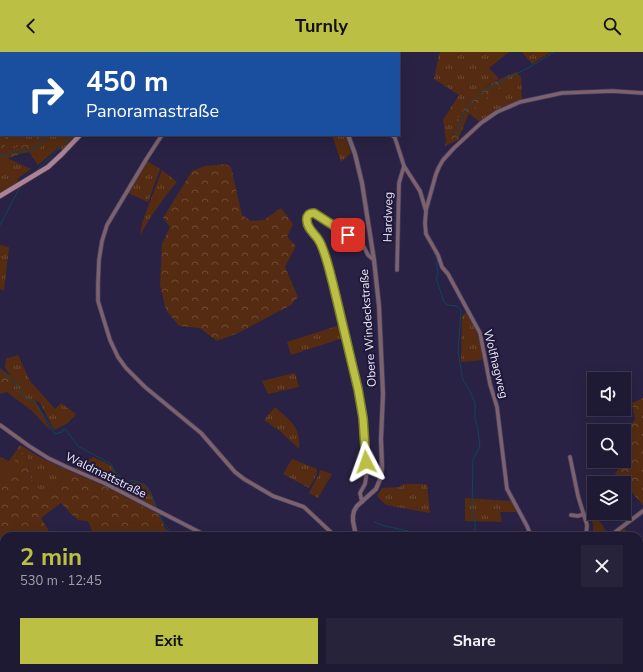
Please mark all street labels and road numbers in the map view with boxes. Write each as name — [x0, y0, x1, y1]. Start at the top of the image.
street label: Hardweg — [380, 192, 396, 242]
street label: Obere Windeckstraße — [356, 268, 380, 388]
street label: Wolfhagweg — [480, 328, 512, 400]
street label: Waldmattstraße — [63, 448, 149, 502]

